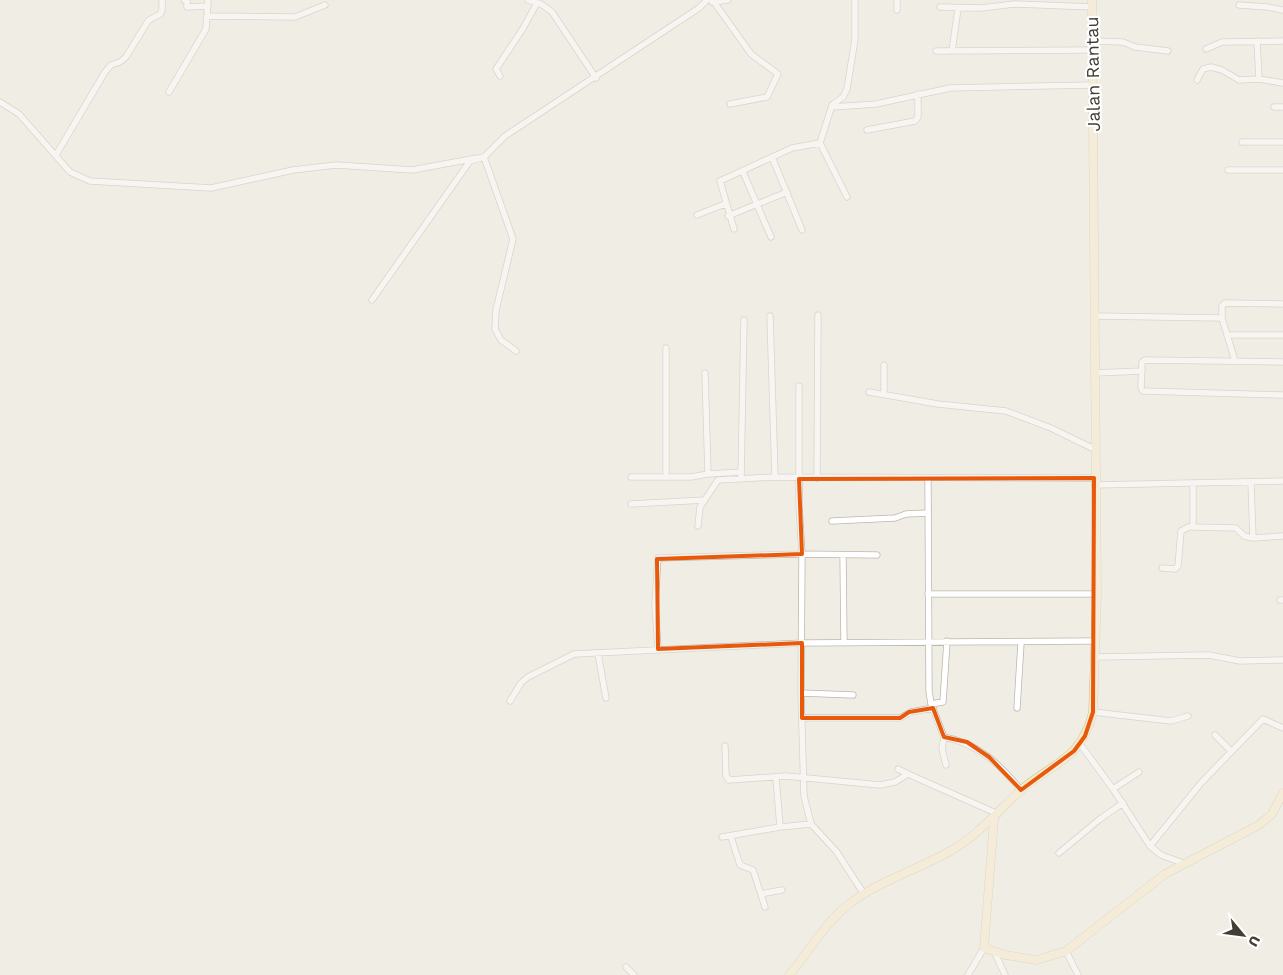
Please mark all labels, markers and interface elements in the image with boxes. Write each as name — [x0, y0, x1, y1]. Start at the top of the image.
street label: Jalan Rantau — [1081, 16, 1104, 132]
north arrow — [1218, 910, 1268, 960]
text: U — [1245, 933, 1264, 950]

